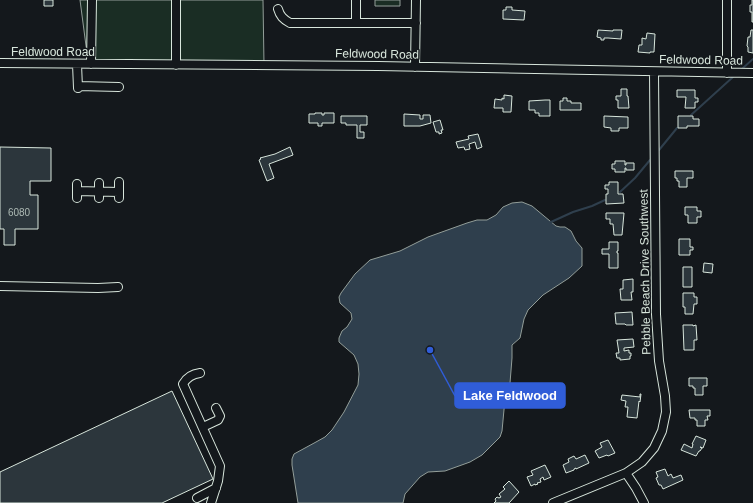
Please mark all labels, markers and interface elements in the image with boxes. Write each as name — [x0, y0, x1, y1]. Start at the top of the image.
street label: Feldwood Road — [11, 45, 95, 59]
street label: Feldwood Road — [335, 46, 419, 62]
street label: Feldwood Road — [659, 52, 743, 68]
street label: Pebble Beach Drive Southwest — [637, 189, 653, 355]
house number: 6080 — [8, 207, 31, 218]
callout: Lake Feldwood — [455, 383, 565, 408]
text: Lake Feldwood — [463, 388, 557, 403]

